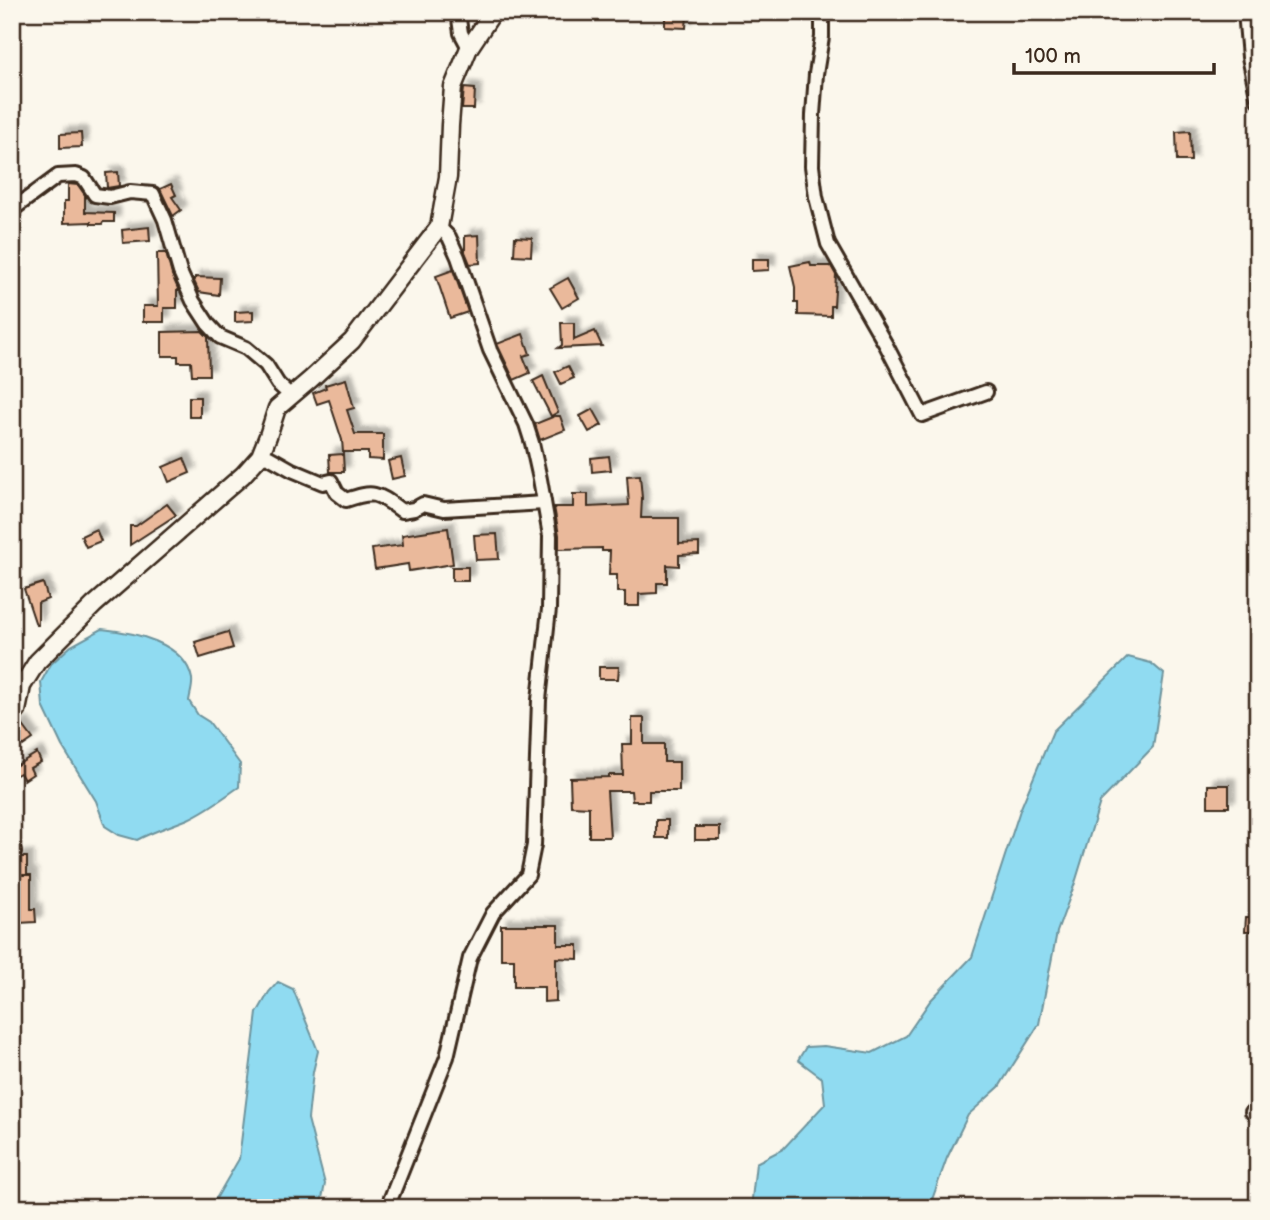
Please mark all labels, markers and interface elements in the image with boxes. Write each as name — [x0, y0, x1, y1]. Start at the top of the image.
scale bar — [1014, 32, 1214, 76]
text: 100 m — [1025, 44, 1081, 69]

